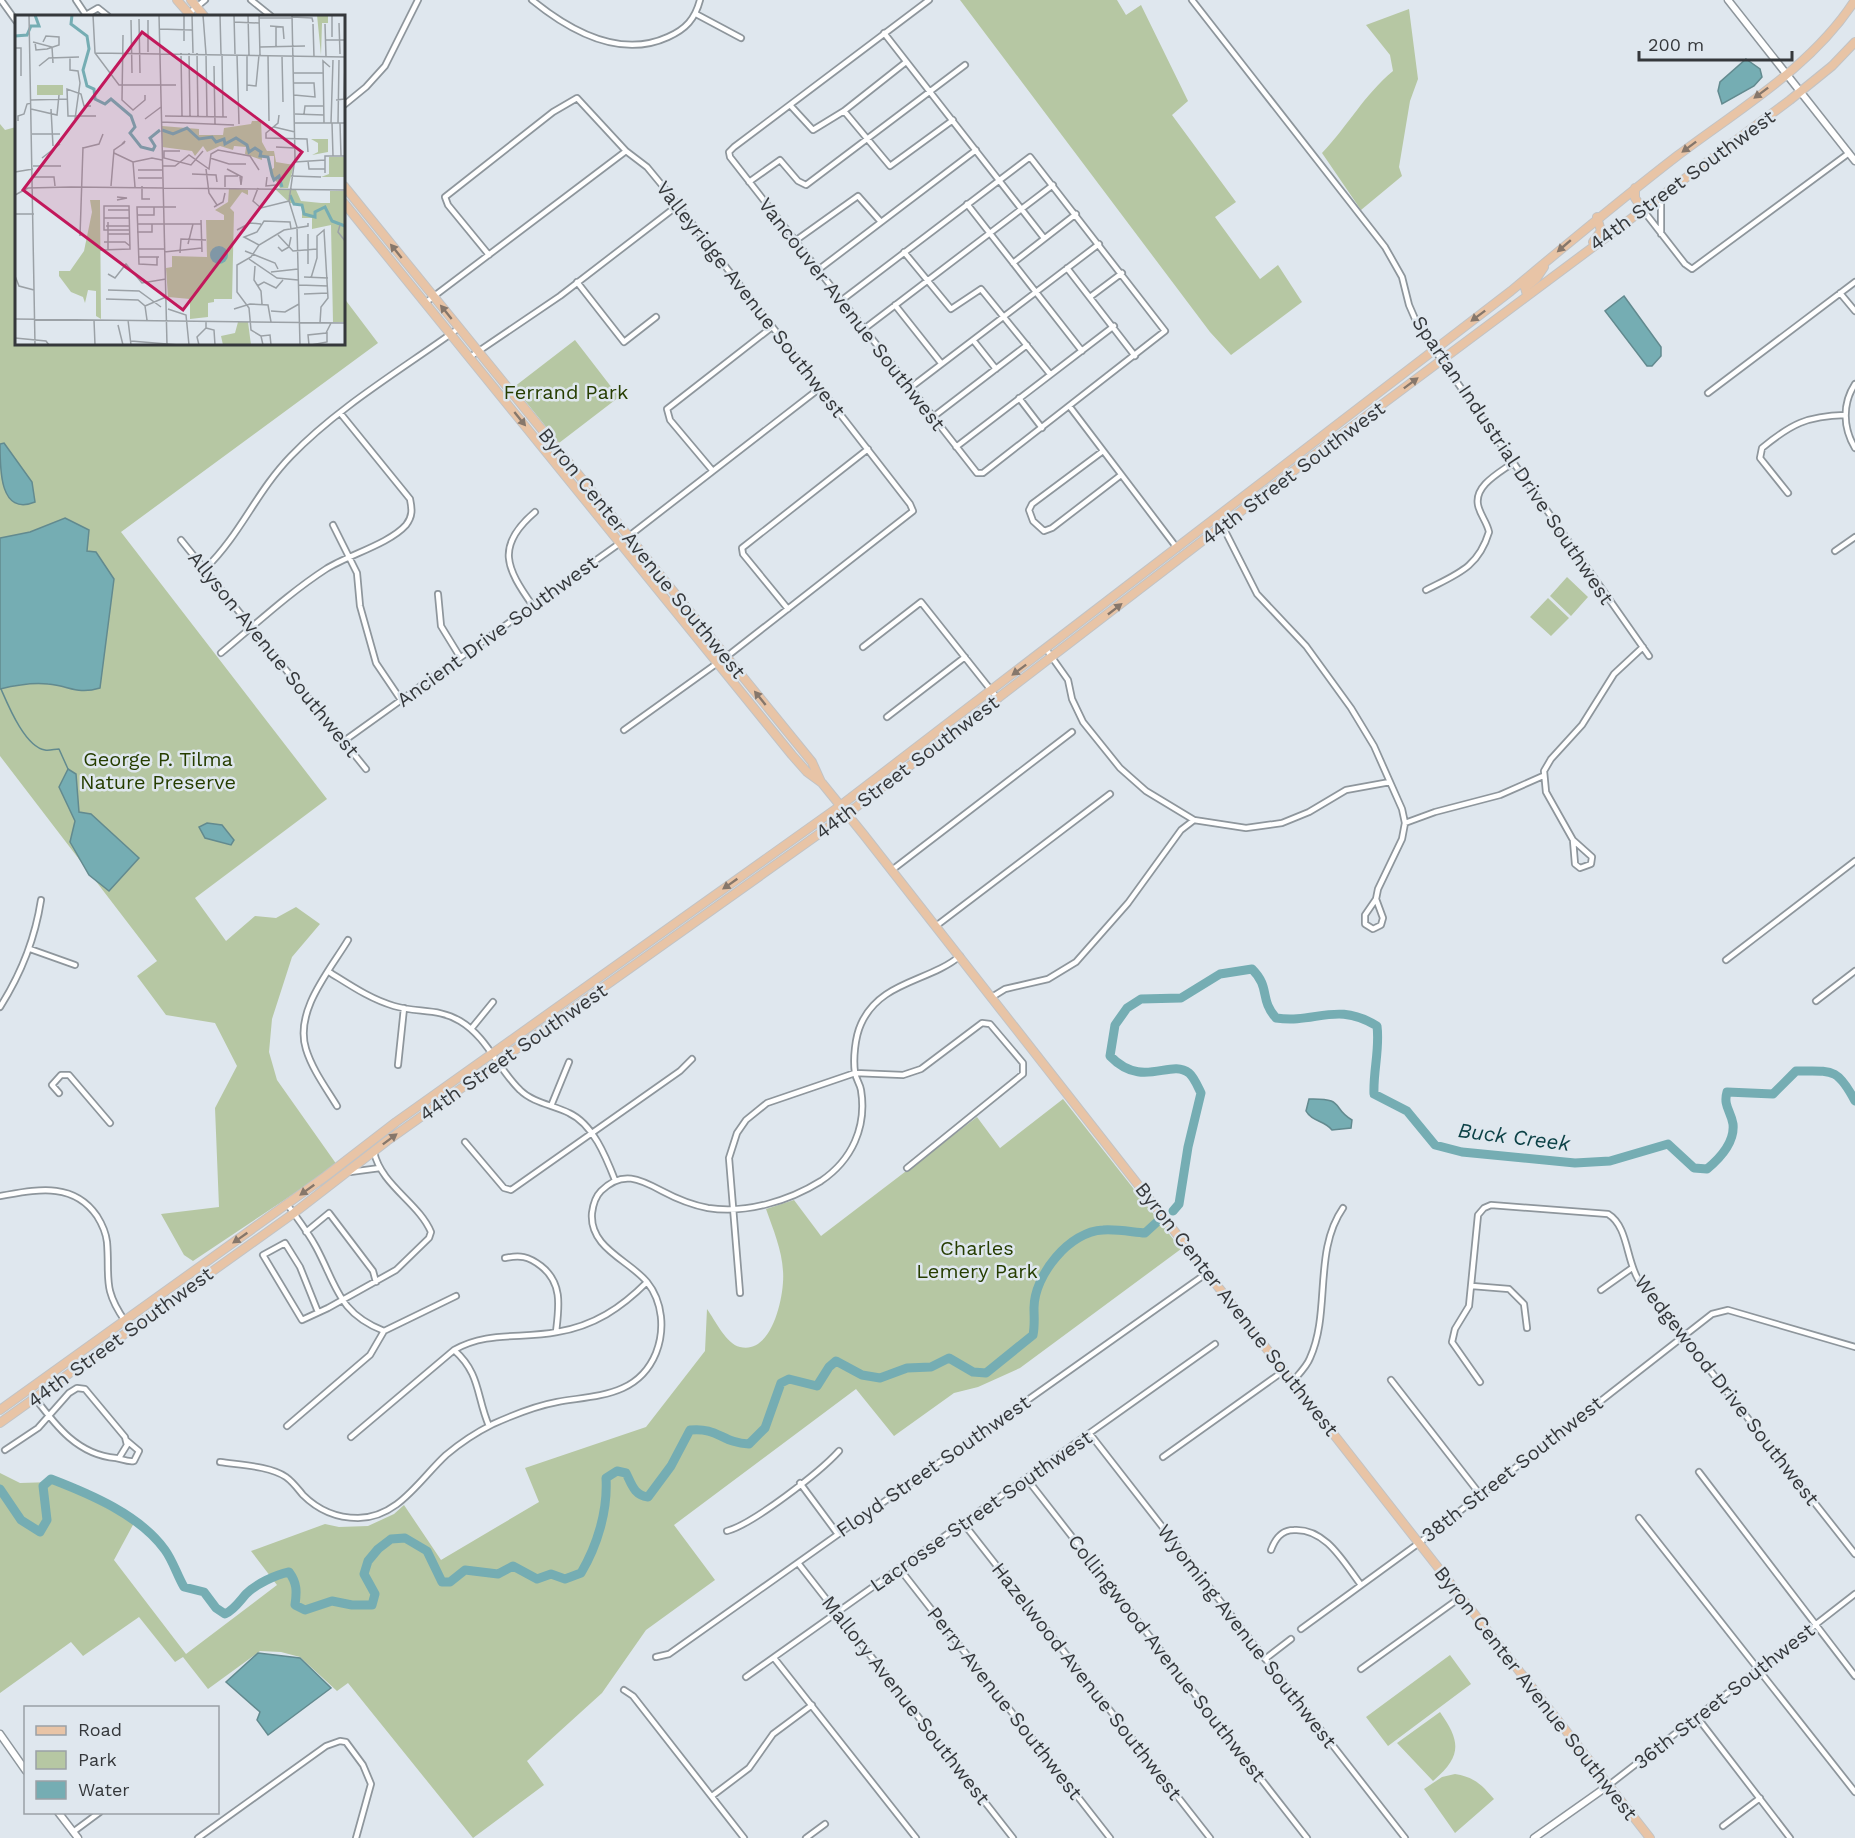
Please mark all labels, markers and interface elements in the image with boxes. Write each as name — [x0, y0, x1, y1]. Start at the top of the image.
inset map — [15, 15, 345, 345]
scale bar — [1639, 24, 1792, 62]
text: 200 m — [1648, 34, 1704, 55]
one-way arrow — [1753, 87, 1769, 99]
street label: 44th Street Southwest — [1584, 104, 1780, 255]
one-way arrow — [1682, 141, 1698, 153]
street label: Valleyridge Avenue Southwest — [651, 176, 851, 422]
street label: Vancouver Avenue Southwest — [754, 193, 951, 436]
one-way arrow — [1556, 239, 1571, 253]
one-way arrow — [391, 244, 403, 259]
one-way arrow — [440, 305, 453, 320]
one-way arrow — [1471, 310, 1486, 322]
street label: Spartan Industrial Drive Southwest — [1407, 311, 1619, 610]
one-way arrow — [1403, 376, 1419, 389]
park label: Ferrand Park — [504, 380, 628, 404]
street label: 44th Street Southwest — [1196, 396, 1390, 550]
one-way arrow — [513, 411, 526, 427]
street label: Byron Center Avenue Southwest — [533, 423, 751, 684]
street label: Allyson Avenue Southwest — [183, 546, 365, 762]
street label: Ancient Drive Southwest — [392, 550, 603, 712]
one-way arrow — [1107, 603, 1123, 615]
one-way arrow — [1011, 663, 1026, 675]
street label: 44th Street Southwest — [810, 690, 1004, 844]
one-way arrow — [754, 691, 766, 706]
park label: George P. Tilma Nature Preserve — [80, 747, 236, 794]
one-way arrow — [723, 878, 739, 890]
street label: 44th Street Southwest — [415, 978, 612, 1126]
water label: Buck Creek — [1457, 1117, 1572, 1156]
one-way arrow — [382, 1133, 398, 1145]
street label: Byron Center Avenue Southwest — [1130, 1177, 1344, 1441]
one-way arrow — [299, 1184, 315, 1196]
one-way arrow — [232, 1232, 248, 1243]
park label: Charles Lemery Park — [916, 1236, 1038, 1283]
street label: 44th Street Southwest — [22, 1261, 218, 1412]
street label: Wedgewood Drive Southwest — [1630, 1270, 1825, 1510]
street label: Floyd Street Southwest — [831, 1389, 1035, 1542]
street label: 38th Street Southwest — [1417, 1390, 1608, 1547]
street label: Lacrosse Street Southwest — [865, 1425, 1097, 1597]
street label: Wyoming Avenue Southwest — [1152, 1519, 1342, 1753]
street label: Collingwood Avenue Southwest — [1063, 1530, 1271, 1787]
street label: Hazelwood Avenue Southwest — [987, 1557, 1188, 1805]
street label: Byron Center Avenue Southwest — [1429, 1561, 1643, 1825]
street label: Mallory Avenue Southwest — [817, 1591, 995, 1810]
street label: Perry Avenue Southwest — [922, 1602, 1088, 1805]
street label: 36th Street Southwest — [1629, 1618, 1820, 1774]
legend — [24, 1706, 219, 1814]
text: Road — [78, 1719, 122, 1740]
text: Park — [78, 1749, 117, 1770]
text: Water — [78, 1779, 130, 1800]

